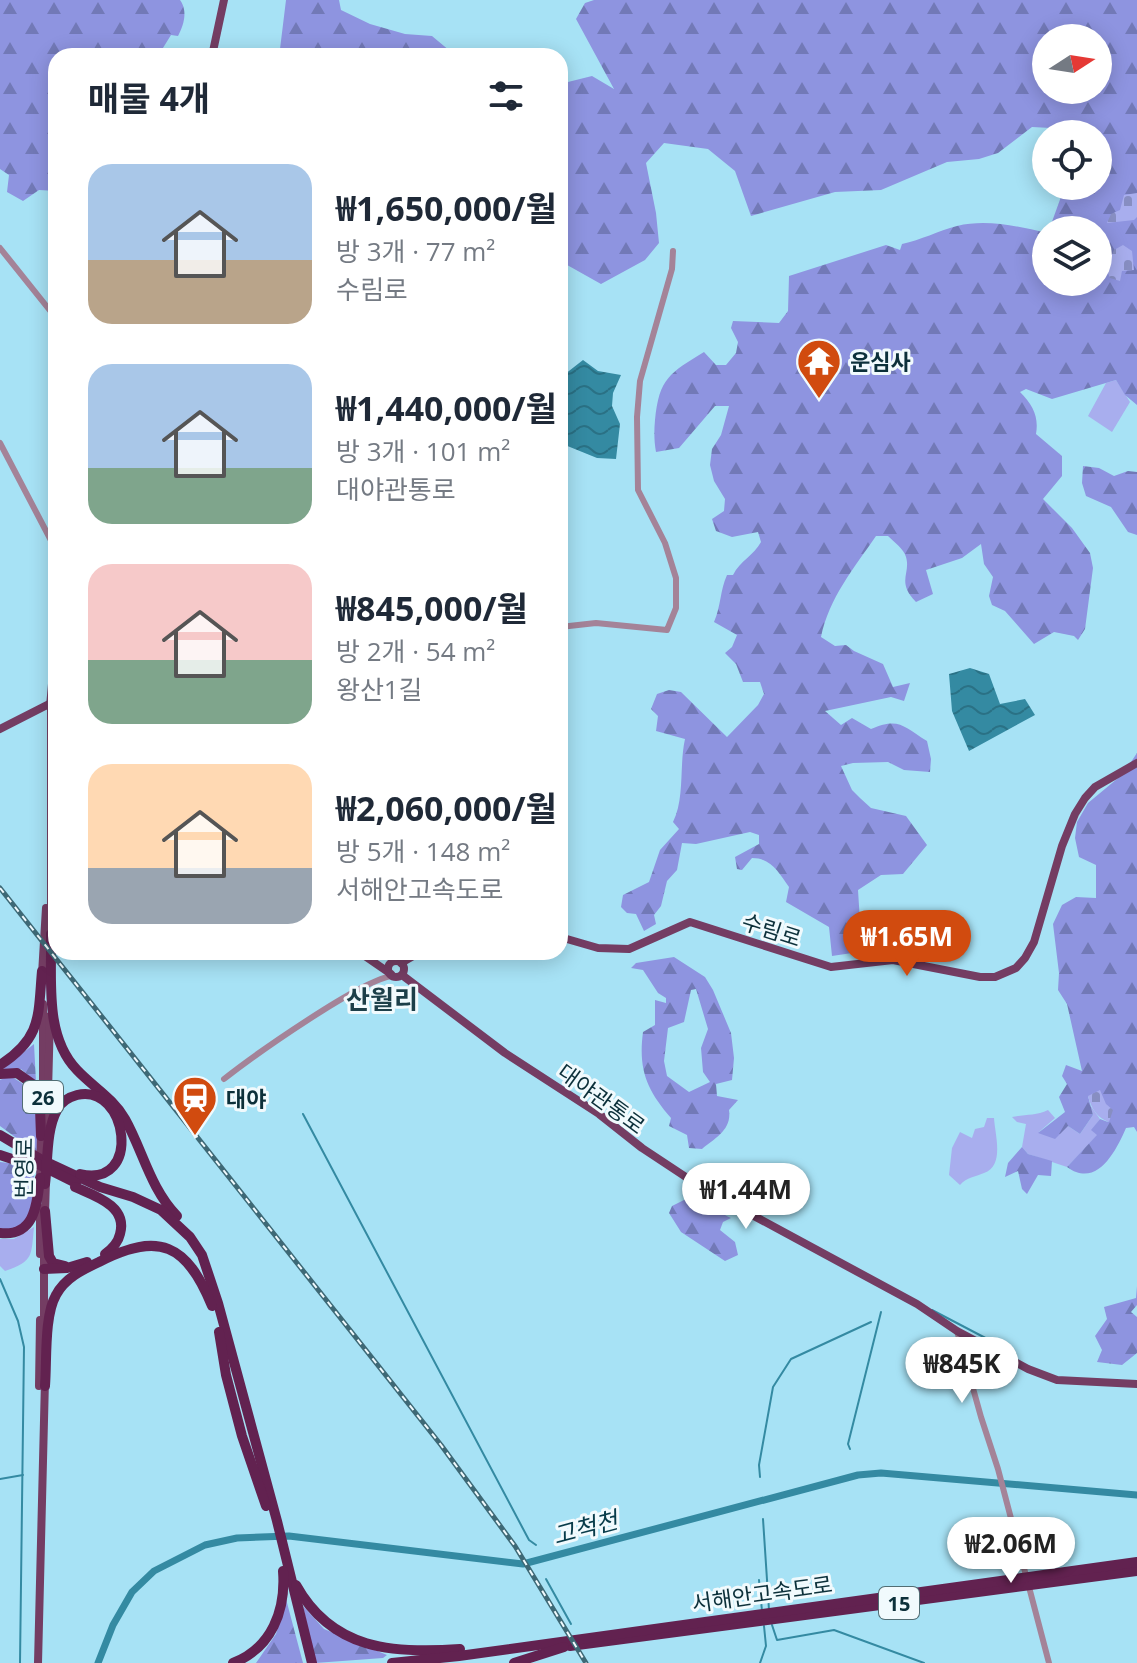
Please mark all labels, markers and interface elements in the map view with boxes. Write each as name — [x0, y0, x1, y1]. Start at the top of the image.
north arrow — [1032, 24, 1112, 104]
map controls — [1032, 24, 1112, 296]
icon: filters — [484, 74, 528, 118]
text: 매물 4개 — [88, 75, 210, 121]
button: locate — [1032, 120, 1112, 200]
text: ₩1,650,000/월 — [336, 185, 557, 231]
icon: home — [152, 196, 248, 292]
button: layers — [1032, 216, 1112, 296]
text: 방 3개 · 77 m² — [336, 233, 495, 269]
text: 수림로 — [336, 271, 408, 307]
temple icon: 운심사 — [795, 337, 843, 400]
place label: 운심사 — [850, 346, 911, 376]
text: ₩1,440,000/월 — [336, 385, 557, 431]
icon: home — [152, 396, 248, 492]
text: 방 3개 · 101 m² — [336, 433, 510, 469]
text: 대야관통로 — [336, 471, 456, 507]
text: ₩845,000/월 — [336, 585, 528, 631]
icon: home — [152, 596, 248, 692]
text: 방 2개 · 54 m² — [336, 633, 495, 669]
text: 왕산1길 — [336, 671, 423, 707]
text: ₩2,060,000/월 — [336, 785, 557, 831]
icon: home — [152, 796, 248, 892]
text: 방 5개 · 148 m² — [336, 833, 510, 869]
text: 서해안고속도로 — [336, 871, 503, 907]
street label: 수림로 — [738, 905, 806, 953]
pin: ₩1.65M — [842, 910, 972, 978]
text: ₩1.65M — [861, 918, 953, 954]
district label: 산월리 — [346, 981, 418, 1017]
street label: 대야관통로 — [552, 1056, 652, 1140]
station icon: 대야 — [171, 1074, 219, 1137]
road number: 26 — [23, 1081, 63, 1113]
place label: 대야 — [226, 1083, 266, 1113]
street label: 번영로 — [7, 1137, 39, 1199]
pin: ₩1.44M — [681, 1163, 811, 1231]
text: ₩1.44M — [700, 1171, 792, 1207]
pin: ₩845K — [906, 1337, 1018, 1405]
text: ₩845K — [923, 1345, 1001, 1381]
water label: 고척천 — [549, 1502, 624, 1552]
pin: ₩2.06M — [946, 1517, 1076, 1585]
text: ₩2.06M — [965, 1525, 1057, 1561]
street label: 서해안고속도로 — [690, 1568, 834, 1618]
road number: 15 — [879, 1587, 919, 1619]

